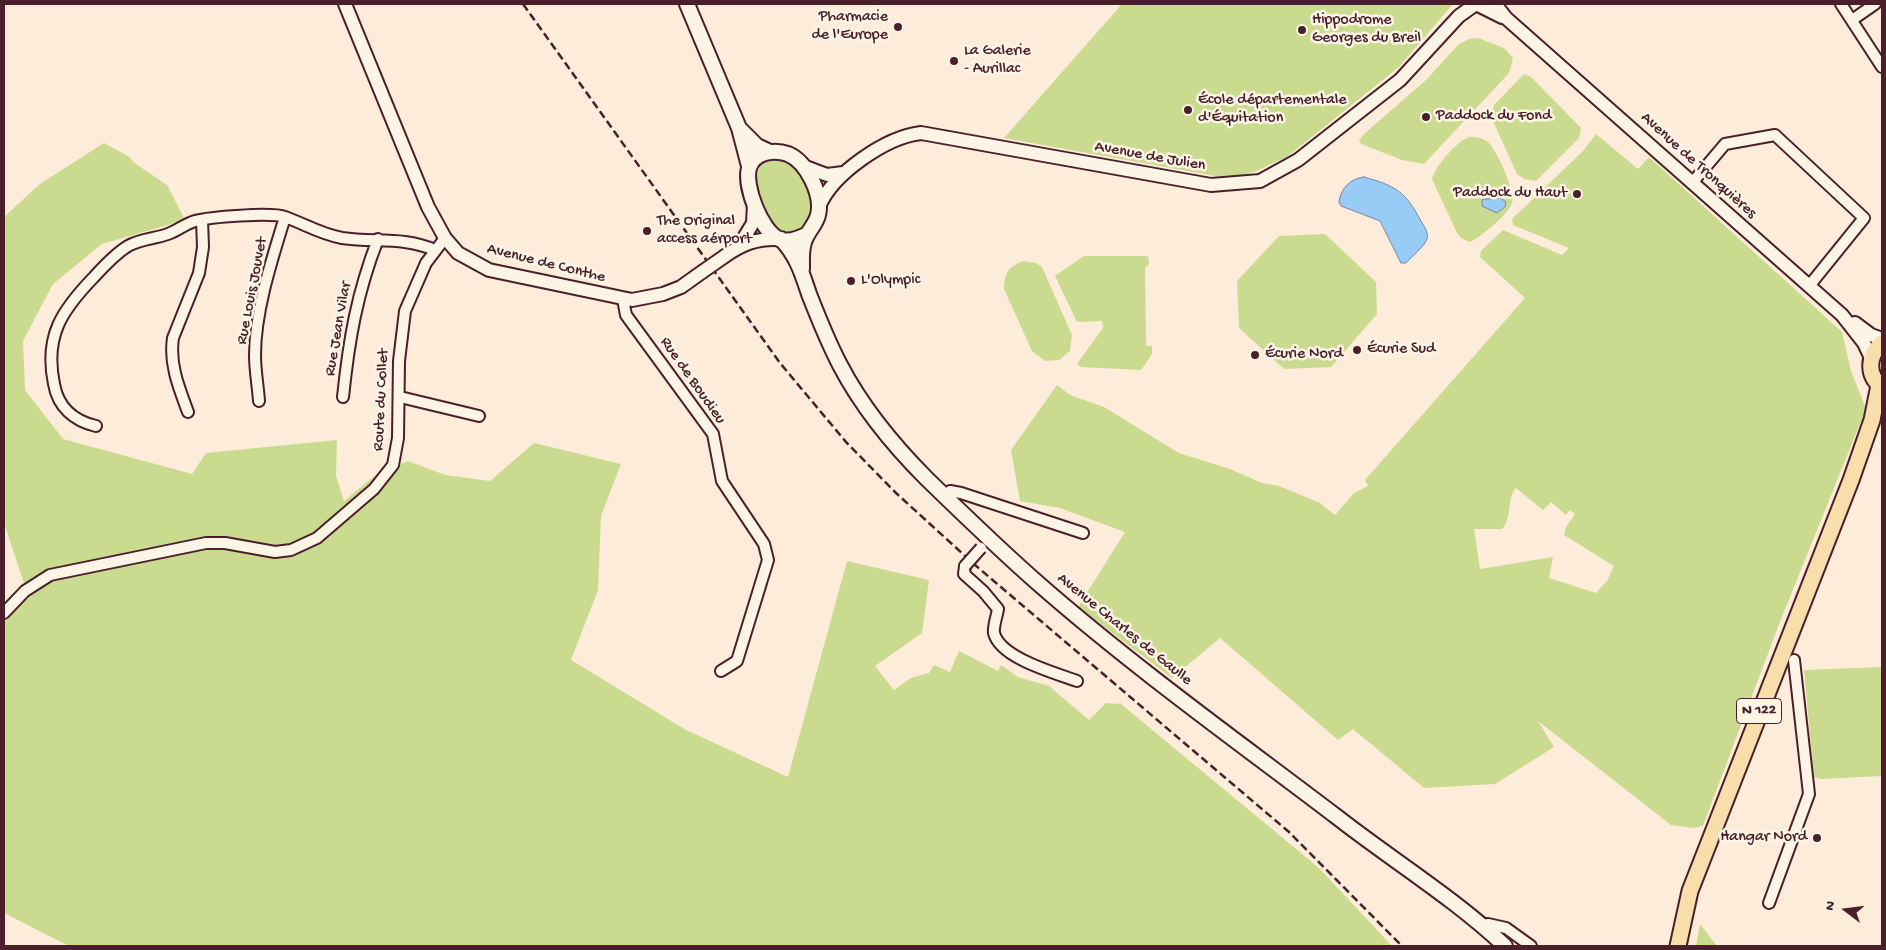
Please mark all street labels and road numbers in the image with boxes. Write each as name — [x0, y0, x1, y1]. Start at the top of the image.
street label: Avenue de Tronquières — [1636, 109, 1760, 223]
street label: Avenue de Julien — [1093, 138, 1207, 176]
street label: Rue Louis Jouvet — [233, 236, 273, 346]
street label: Avenue de Conthe — [485, 240, 607, 288]
street label: Rue Jean Vilar — [321, 280, 357, 378]
street label: Rue de Boudieu — [655, 334, 729, 428]
street label: Route du Collet — [370, 348, 394, 452]
street label: Avenue Charles de Gaulle — [1053, 570, 1195, 690]
road number: N 122 — [1736, 698, 1782, 724]

